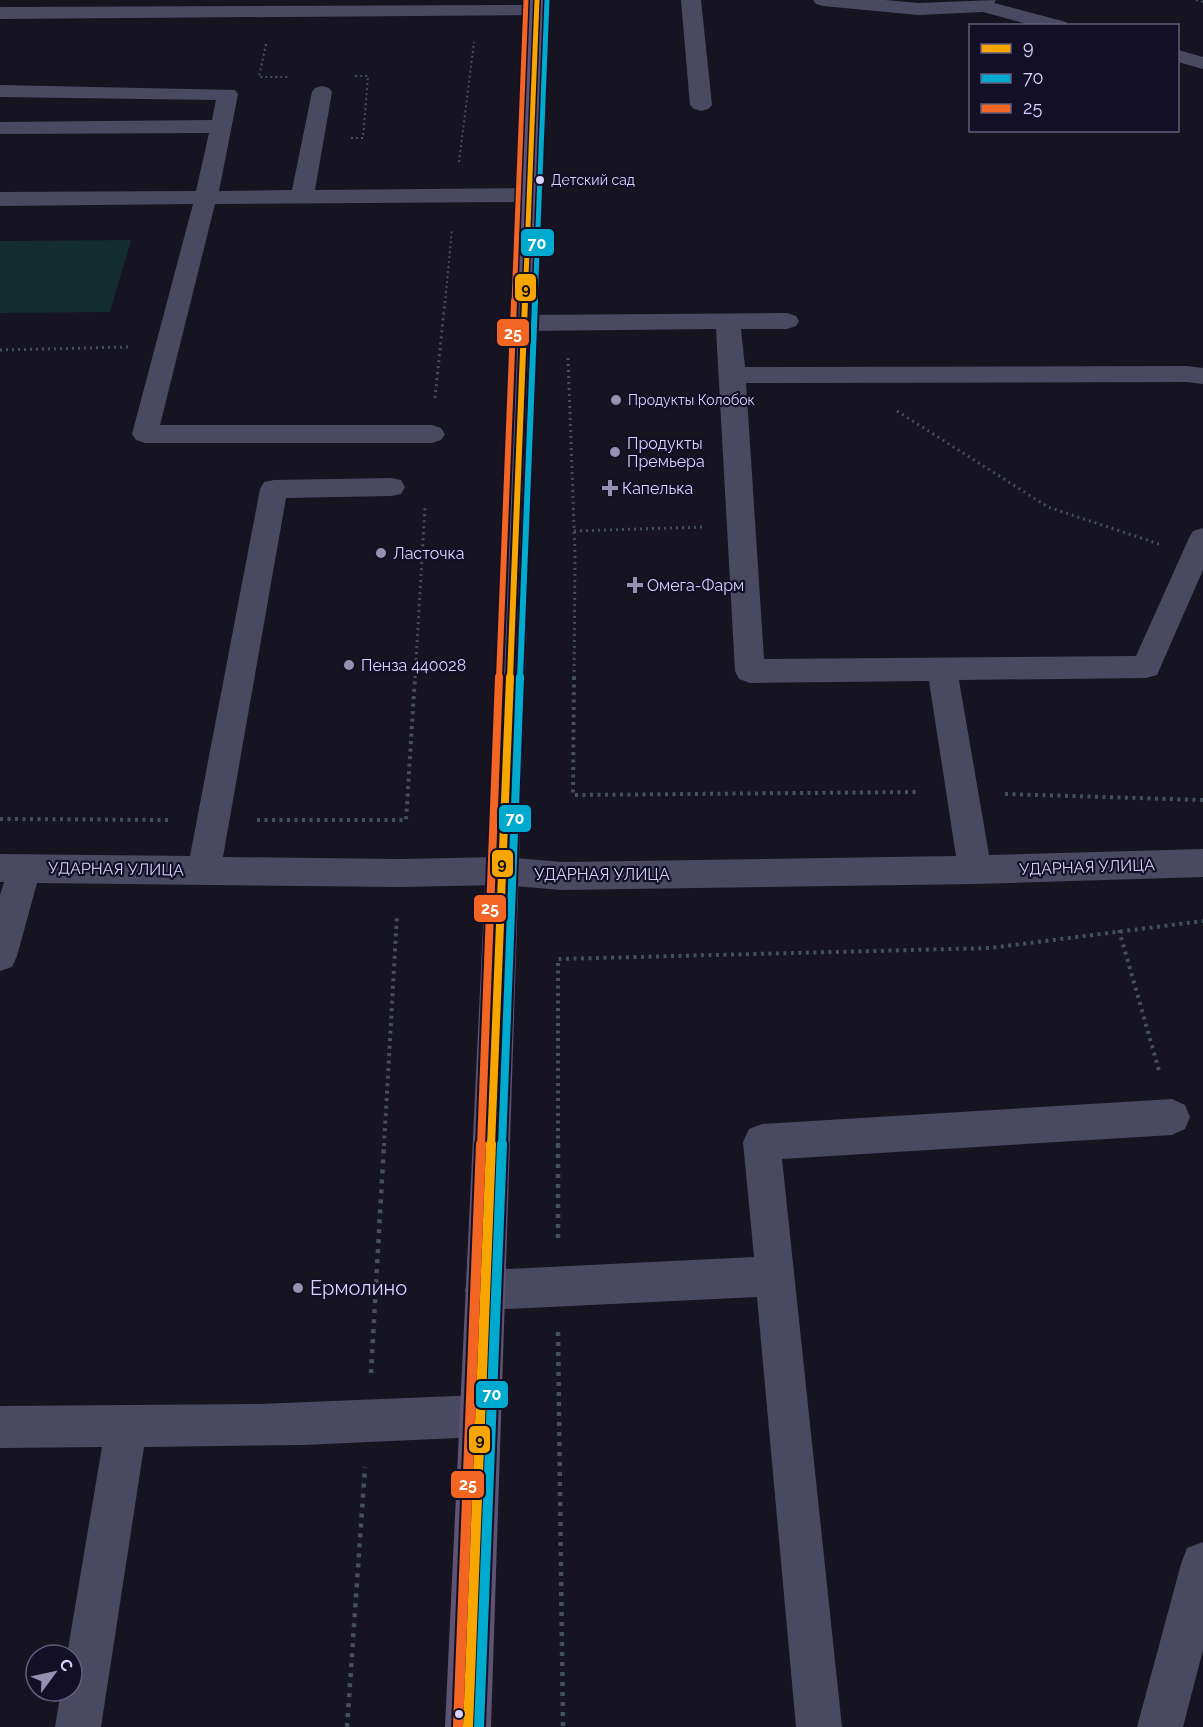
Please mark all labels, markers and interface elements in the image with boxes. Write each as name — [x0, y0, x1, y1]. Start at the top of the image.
legend — [969, 24, 1179, 132]
text: 9 — [1023, 37, 1034, 58]
text: 70 — [1023, 67, 1044, 88]
text: 25 — [1023, 97, 1042, 118]
place label: Детский сад — [551, 172, 635, 188]
marker: Детский сад — [534, 174, 546, 186]
line badge: 70 — [520, 228, 555, 257]
text: 70 — [528, 234, 547, 253]
line badge: 9 — [514, 273, 537, 302]
text: 9 — [521, 279, 531, 298]
line badge: 25 — [496, 318, 530, 347]
text: 25 — [504, 324, 522, 343]
place label: Продукты Колобок — [628, 392, 755, 408]
marker: Продукты Колобок — [609, 393, 623, 407]
place label: Продукты Премьера — [627, 434, 705, 471]
marker: Продукты Премьера — [608, 445, 622, 459]
place label: Капелька — [622, 479, 693, 498]
marker: Капелька — [603, 481, 617, 495]
place label: Ласточка — [393, 544, 465, 563]
marker: Ласточка — [374, 546, 388, 560]
place label: Омега-Фарм — [647, 576, 744, 595]
marker: Омега-Фарм — [628, 578, 642, 592]
place label: Пенза 440028 — [361, 656, 466, 675]
marker: Пенза 440028 — [342, 658, 356, 672]
line badge: 70 — [498, 804, 532, 833]
text: 70 — [506, 809, 525, 828]
line badge: 9 — [491, 849, 514, 878]
text: 9 — [497, 854, 507, 873]
street label: УДАРНАЯ УЛИЦА — [1019, 855, 1155, 879]
street label: УДАРНАЯ УЛИЦА — [48, 858, 184, 880]
street label: УДАРНАЯ УЛИЦА — [534, 865, 670, 884]
line badge: 25 — [473, 894, 507, 923]
text: 25 — [481, 899, 499, 918]
place label: Ермолино — [310, 1276, 407, 1300]
marker: Ермолино — [291, 1281, 305, 1295]
line badge: 70 — [475, 1380, 509, 1409]
text: 70 — [483, 1385, 502, 1404]
line badge: 9 — [468, 1425, 491, 1454]
text: 9 — [475, 1430, 485, 1449]
line badge: 25 — [450, 1470, 485, 1499]
text: 25 — [459, 1475, 477, 1494]
north arrow — [24, 1643, 84, 1703]
text: С — [55, 1655, 77, 1675]
unlabelled marker — [453, 1708, 465, 1720]

